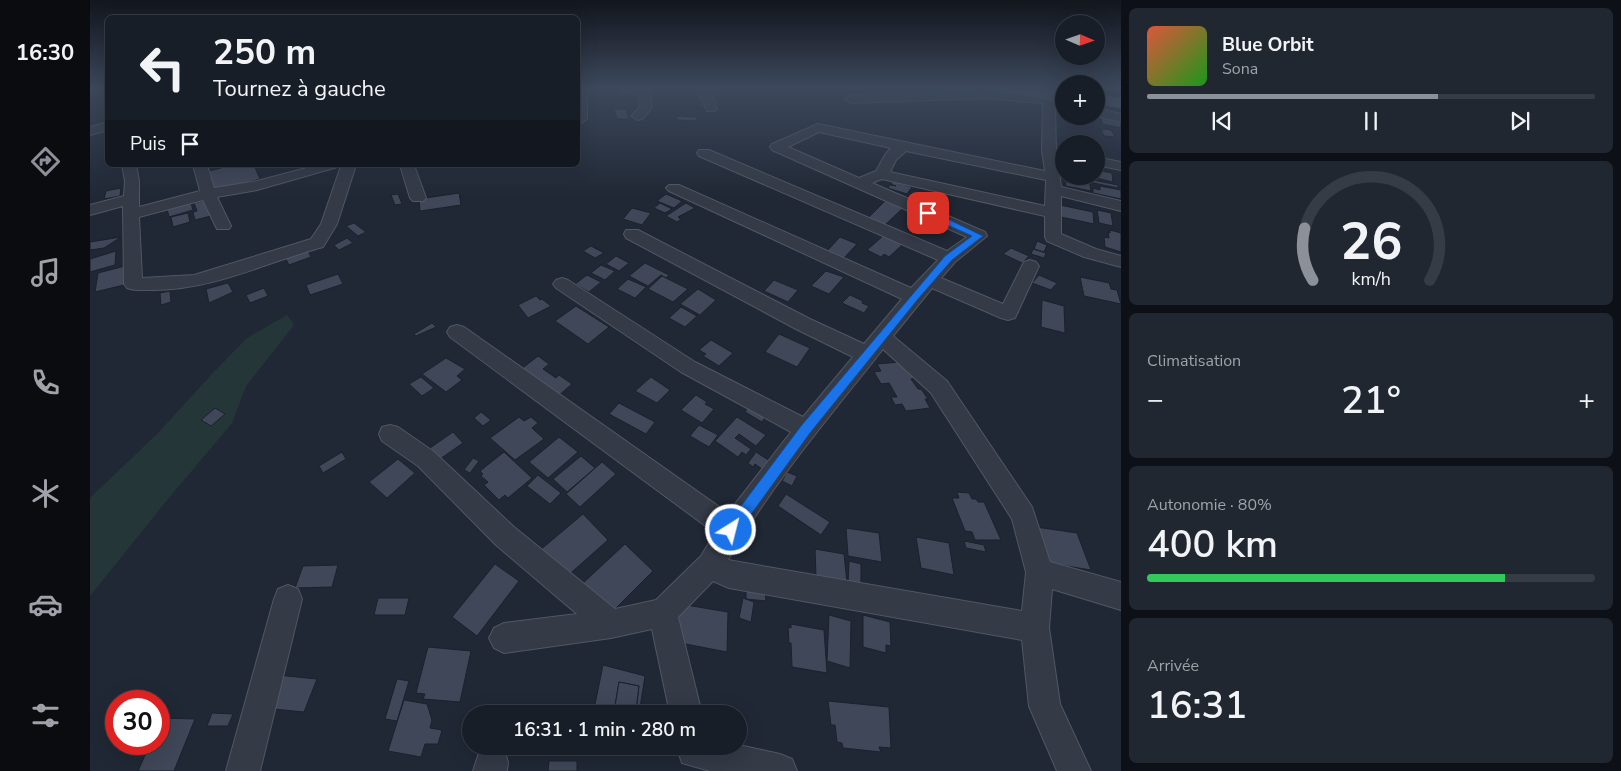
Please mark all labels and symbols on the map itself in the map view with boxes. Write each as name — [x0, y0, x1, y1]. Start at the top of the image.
north arrow — [1055, 15, 1105, 65]
pin — [907, 192, 949, 234]
position arrow — [704, 503, 756, 555]
speed limit sign: 30 — [105, 690, 170, 755]

